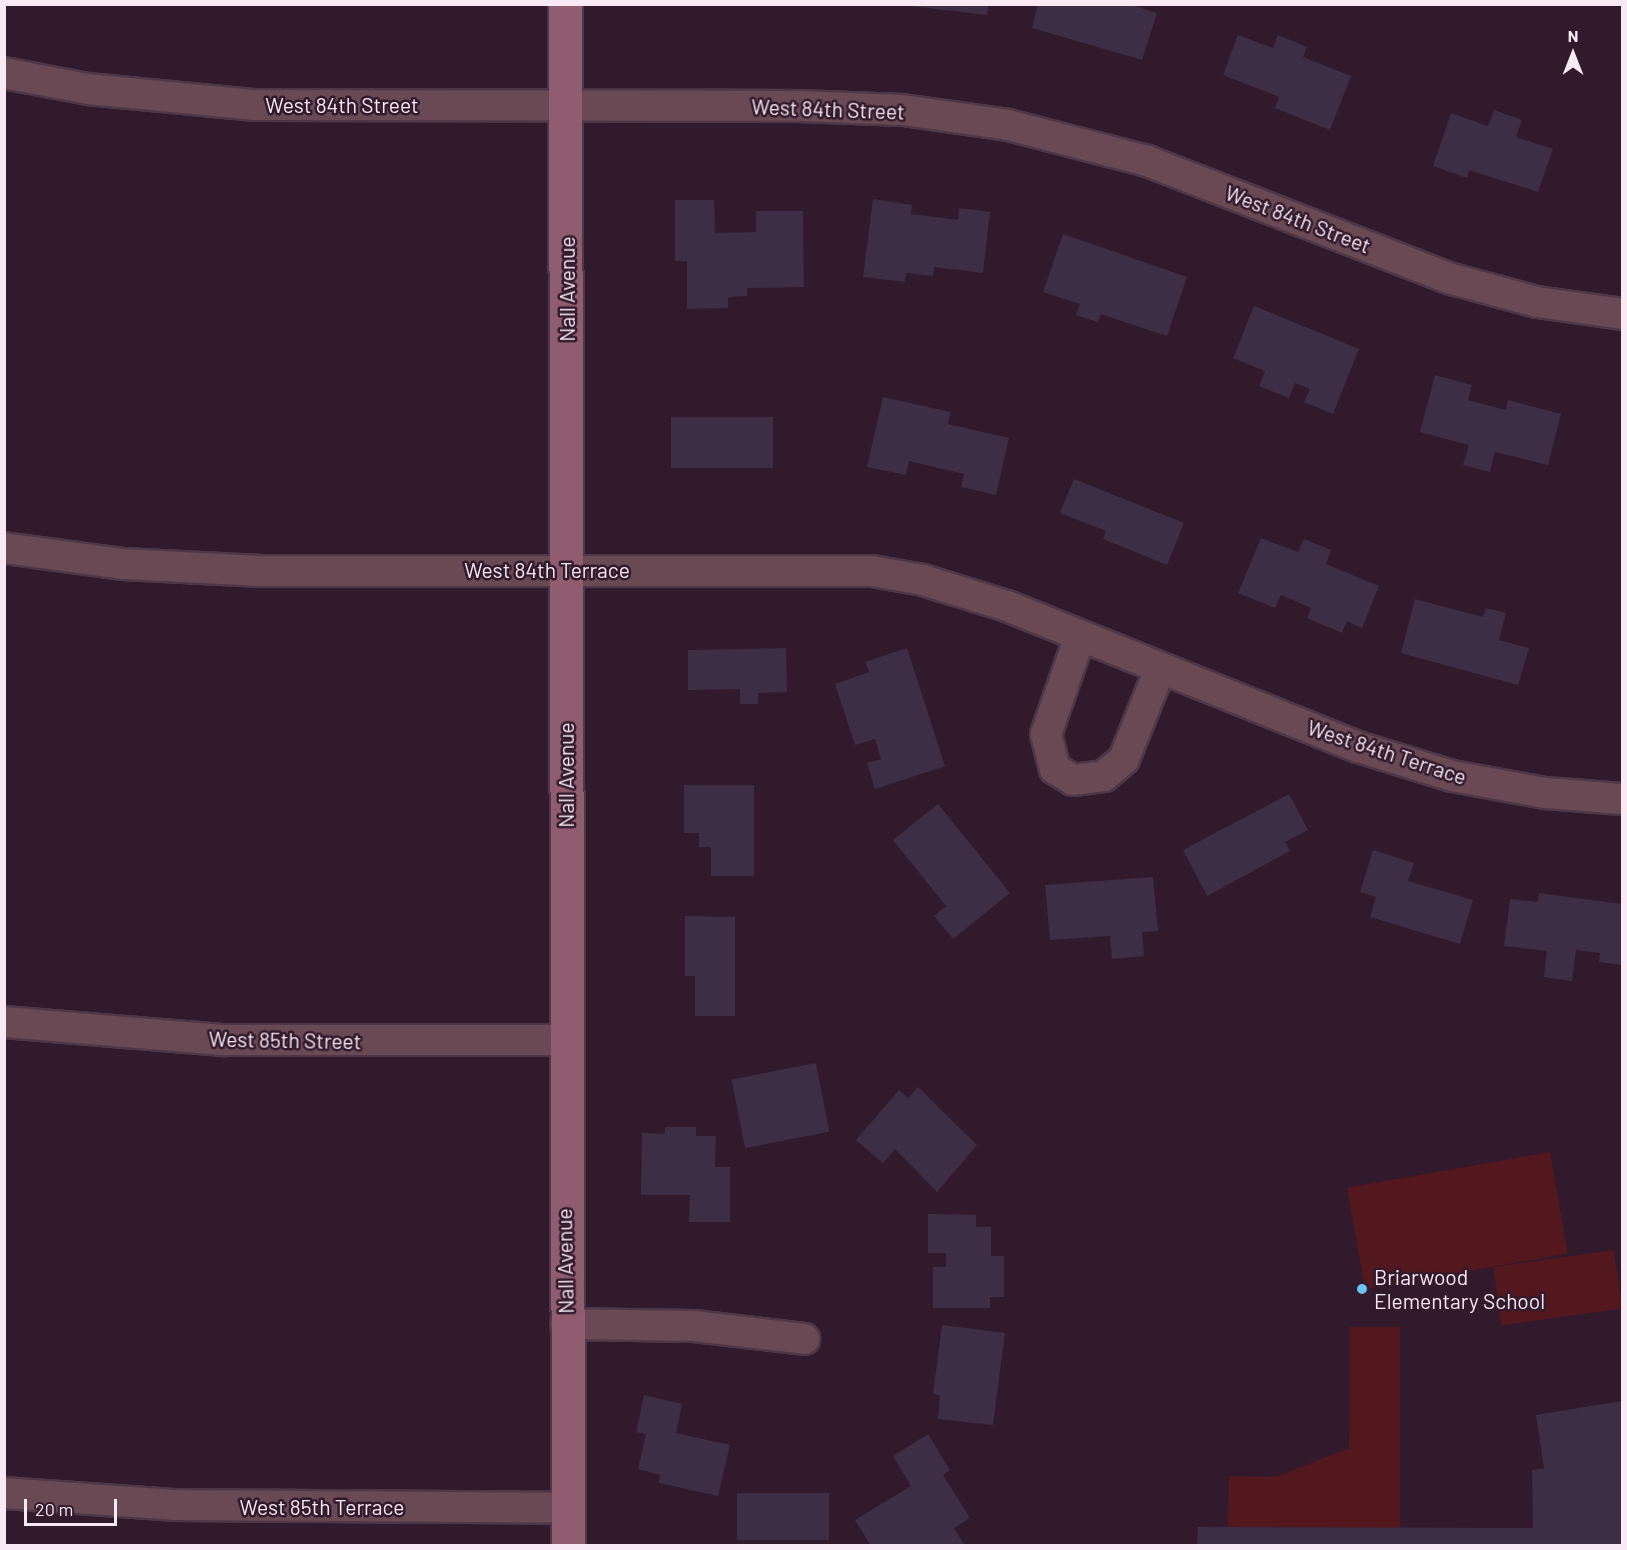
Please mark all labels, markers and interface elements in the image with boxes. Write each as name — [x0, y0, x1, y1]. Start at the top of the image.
north arrow — [1543, 24, 1603, 84]
text: N — [1568, 26, 1578, 45]
street label: West 84th Street — [265, 92, 419, 118]
street label: West 84th Street — [751, 94, 905, 124]
street label: West 84th Street — [1222, 180, 1374, 258]
street label: Nall Avenue — [554, 236, 580, 342]
street label: West 84th Terrace — [464, 557, 630, 583]
street label: West 84th Terrace — [1304, 714, 1470, 790]
street label: Nall Avenue — [553, 722, 579, 828]
street label: West 85th Street — [209, 1026, 361, 1054]
street label: Nall Avenue — [551, 1208, 579, 1314]
place label: Briarwood Elementary School — [1374, 1264, 1545, 1314]
marker: Briarwood Elementary School — [1355, 1282, 1369, 1296]
scale bar — [27, 1487, 120, 1525]
street label: West 85th Terrace — [240, 1494, 404, 1520]
text: 20 m — [35, 1498, 73, 1520]

